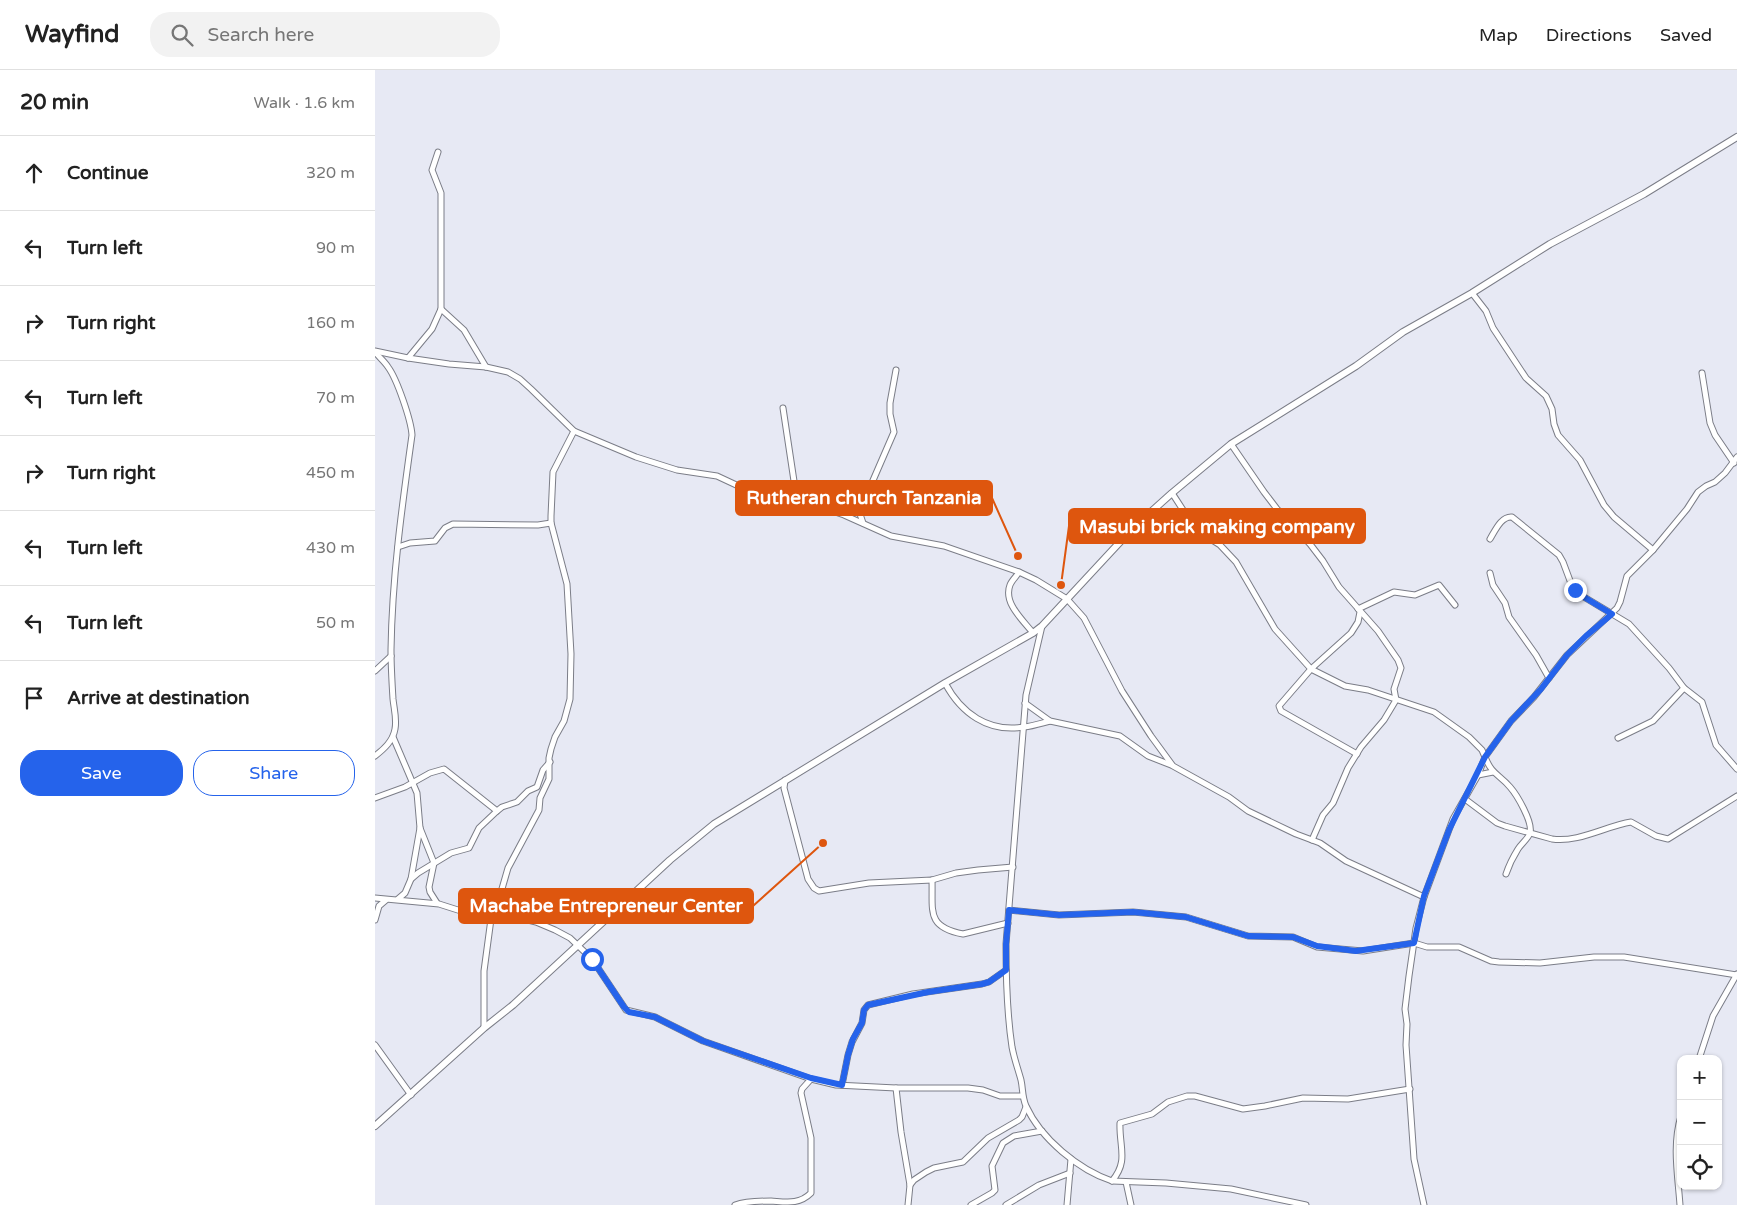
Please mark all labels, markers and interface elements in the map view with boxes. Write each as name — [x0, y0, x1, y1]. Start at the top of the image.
search box — [150, 12, 500, 57]
text: Wayfind — [25, 20, 120, 49]
icon: search — [168, 21, 196, 49]
text: Search here — [208, 24, 314, 46]
text: Map — [1479, 24, 1518, 46]
text: Directions — [1546, 24, 1632, 46]
text: Saved — [1660, 24, 1712, 46]
text: 20 min — [20, 90, 89, 115]
text: Walk · 1.6 km — [253, 93, 355, 113]
icon: ahead — [20, 159, 48, 187]
text: Continue — [67, 162, 149, 184]
text: 320 m — [306, 163, 355, 183]
icon: left — [20, 234, 48, 262]
text: Turn left — [67, 237, 143, 259]
text: 90 m — [316, 238, 355, 258]
icon: right — [20, 309, 48, 337]
text: Turn right — [67, 312, 155, 334]
text: 160 m — [306, 313, 355, 333]
icon: left — [20, 384, 48, 412]
text: Turn left — [67, 387, 143, 409]
text: 70 m — [316, 388, 355, 408]
icon: right — [20, 459, 48, 487]
text: Turn right — [67, 462, 155, 484]
text: 450 m — [306, 463, 355, 483]
callout: Rutheran church Tanzania — [736, 481, 992, 515]
text: Rutheran church Tanzania — [746, 487, 982, 509]
callout: Masubi brick making company — [1069, 509, 1365, 543]
text: Masubi brick making company — [1079, 516, 1356, 539]
icon: left — [20, 534, 48, 562]
text: Turn left — [67, 537, 143, 559]
text: 430 m — [306, 538, 355, 558]
route end — [1564, 579, 1587, 602]
icon: left — [20, 609, 48, 637]
text: Turn left — [67, 612, 143, 634]
text: 50 m — [316, 613, 355, 633]
icon: arrive — [20, 684, 48, 712]
text: Arrive at destination — [67, 687, 250, 709]
button: Save — [20, 750, 183, 796]
button: Share — [193, 750, 355, 796]
callout: Machabe Entrepreneur Center — [459, 889, 753, 923]
text: Machabe Entrepreneur Center — [469, 895, 743, 918]
route start — [581, 948, 604, 971]
map controls — [1677, 1055, 1722, 1190]
button: + — [1677, 1055, 1722, 1100]
button: − — [1677, 1100, 1722, 1145]
button: locate — [1677, 1145, 1722, 1190]

